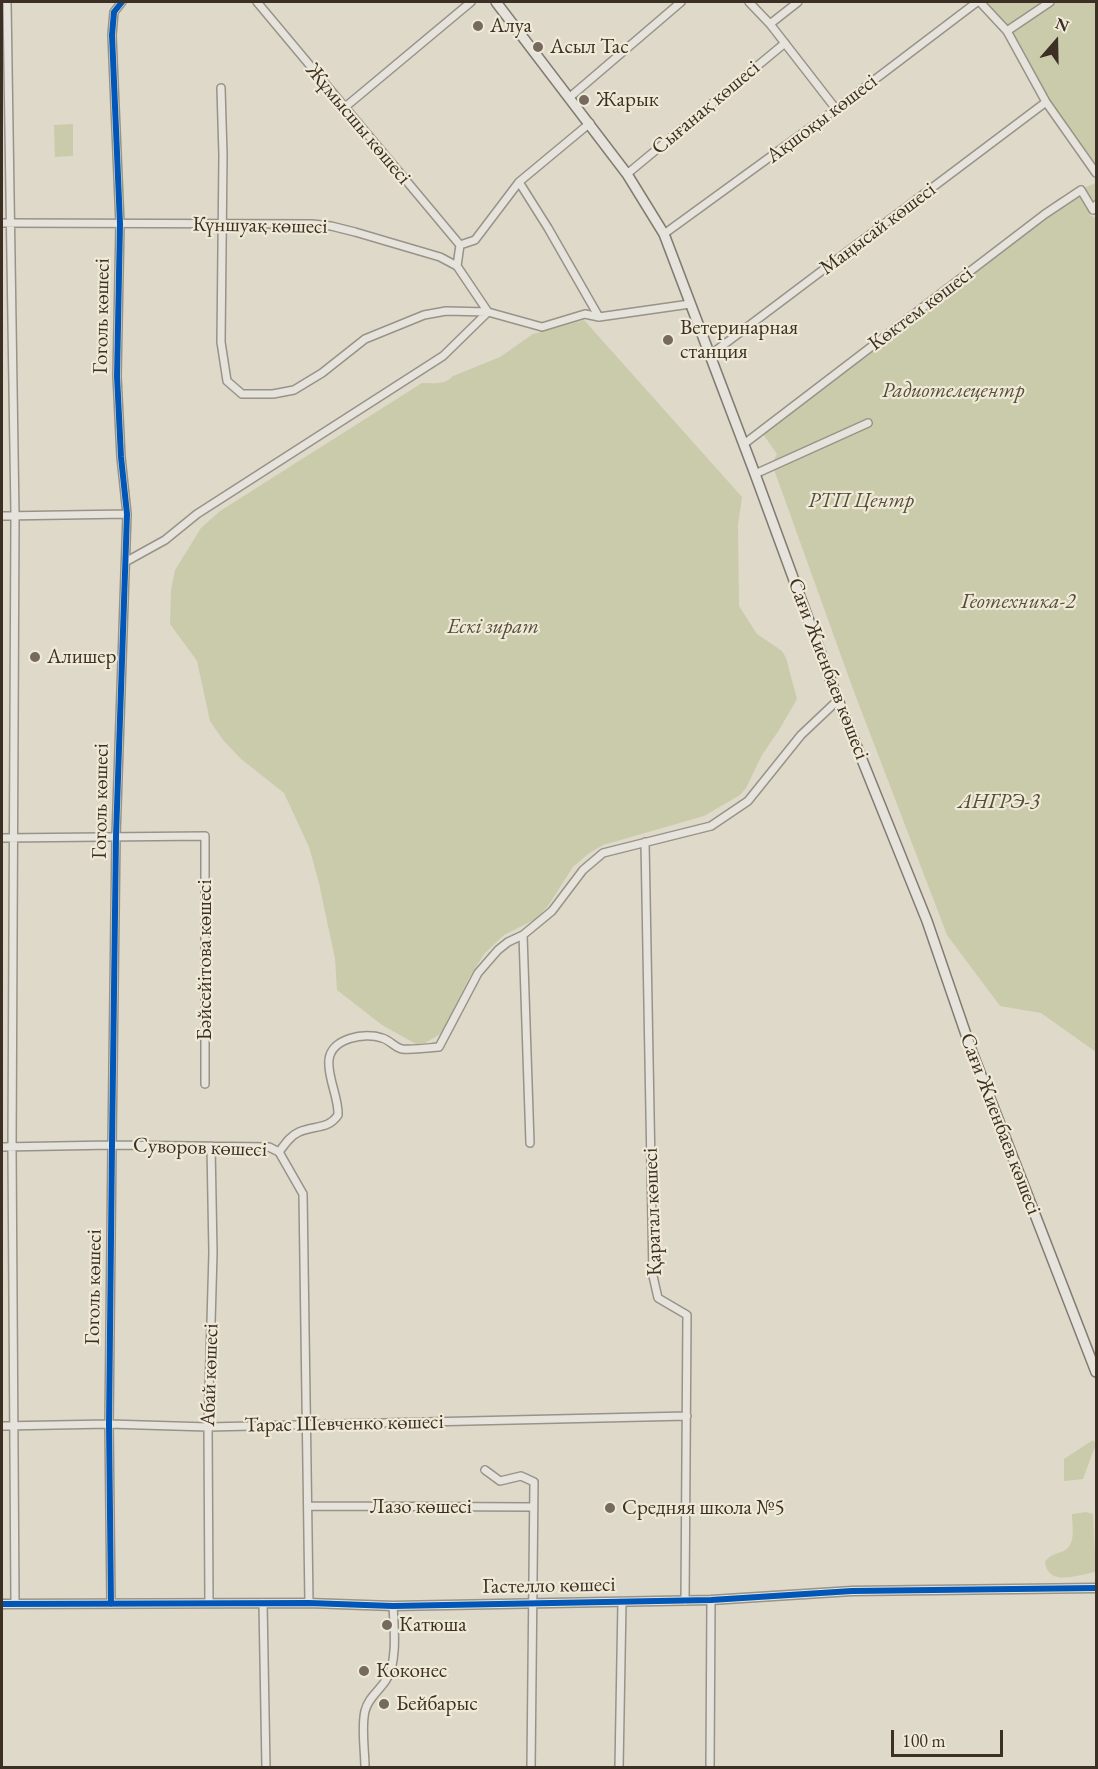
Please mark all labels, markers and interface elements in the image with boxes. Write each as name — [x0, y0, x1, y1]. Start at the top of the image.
north arrow — [1026, 12, 1086, 72]
place label: Алуа — [490, 13, 532, 39]
text: N — [1053, 13, 1072, 37]
marker: Алуа — [471, 19, 485, 33]
place label: Асыл Тас — [550, 34, 629, 60]
marker: Асыл Тас — [531, 40, 545, 54]
street label: Сығанақ көшесі — [647, 55, 765, 161]
street label: Жұмысшы көшесі — [300, 58, 416, 190]
street label: Ақшоқы көшесі — [761, 69, 883, 169]
place label: Жарык — [596, 87, 659, 113]
marker: Жарык — [577, 93, 591, 107]
street label: Маңысай көшесі — [815, 177, 941, 281]
street label: Күншуақ көшесі — [192, 212, 328, 240]
street label: Гоголь көшесі — [88, 258, 116, 374]
street label: Көктем көшесі — [864, 262, 978, 356]
place label: Ветеринарная станция — [680, 315, 798, 365]
marker: Ветеринарная станция — [661, 333, 675, 347]
park label: Радиотелецентр — [882, 378, 1024, 404]
park label: РТП Центр — [808, 488, 914, 514]
street label: Сағи Жиенбаев көшесі — [782, 575, 874, 763]
park label: Геотехника-2 — [961, 589, 1075, 615]
park label: Ескі зират — [447, 614, 539, 640]
place label: Алишер — [47, 644, 116, 670]
marker: Алишер — [28, 650, 42, 664]
street label: Гоголь көшесі — [87, 743, 115, 859]
park label: АНГРЭ-3 — [958, 789, 1040, 815]
street label: Бәйсейітова көшесі — [192, 879, 218, 1041]
street label: Сағи Жиенбаев көшесі — [954, 1030, 1046, 1218]
street label: Суворов көшесі — [133, 1133, 267, 1163]
street label: Қаратал көшесі — [638, 1147, 668, 1277]
street label: Гоголь көшесі — [80, 1229, 108, 1345]
street label: Абай көшесі — [196, 1323, 224, 1427]
street label: Тарас Шевченко көшесі — [244, 1410, 444, 1438]
street label: Лазо көшесі — [370, 1494, 472, 1520]
place label: Средняя школа №5 — [622, 1495, 784, 1521]
marker: Средняя школа №5 — [603, 1501, 617, 1515]
street label: Гастелло көшесі — [482, 1572, 616, 1600]
place label: Катюша — [399, 1612, 467, 1638]
marker: Катюша — [380, 1618, 394, 1632]
place label: Коконес — [376, 1658, 447, 1684]
marker: Коконес — [357, 1664, 371, 1678]
place label: Бейбарыс — [396, 1691, 478, 1717]
marker: Бейбарыс — [377, 1697, 391, 1711]
scale bar — [894, 1718, 1006, 1756]
text: 100 m — [902, 1729, 946, 1752]

